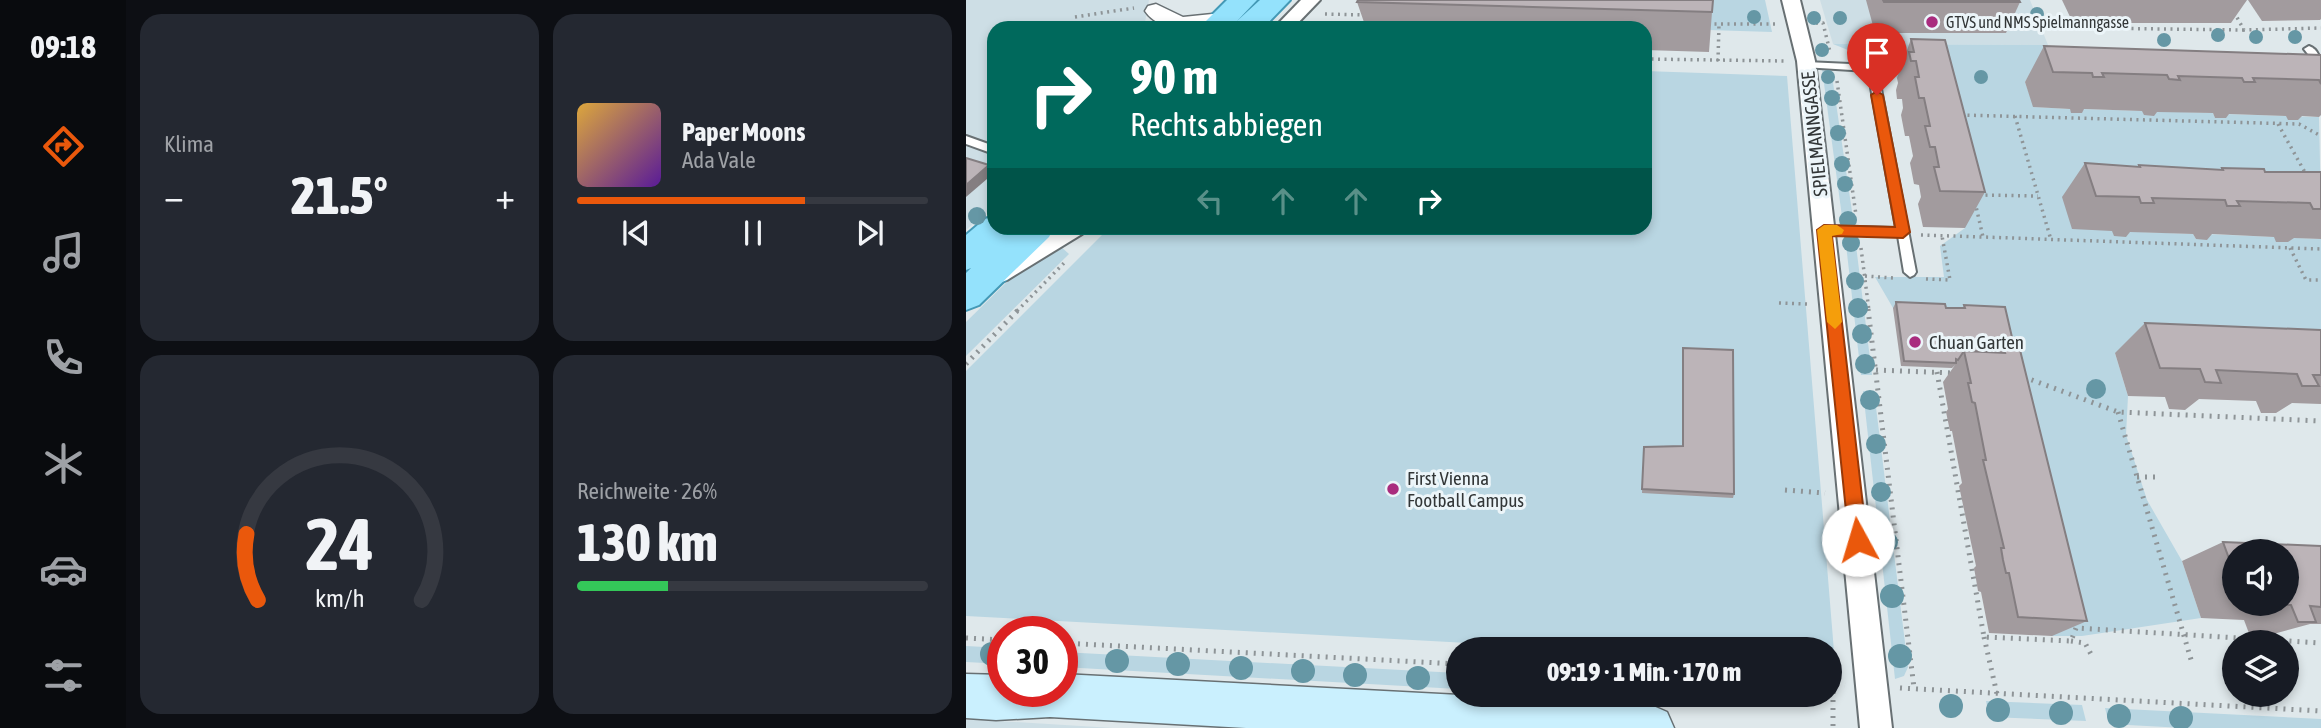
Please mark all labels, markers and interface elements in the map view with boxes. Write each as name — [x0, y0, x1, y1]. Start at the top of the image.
place label: GTVS und NMS Spielmanngasse — [1946, 13, 2129, 32]
marker: GTVS und NMS Spielmanngasse — [1924, 14, 1940, 30]
pin — [1847, 23, 1907, 95]
text: 09:18 — [30, 28, 96, 65]
icon: arrive — [1858, 34, 1896, 72]
text: 90 m — [1130, 48, 1218, 104]
icon: right — [1015, 49, 1106, 140]
street label: SPIELMANNGASSE — [1797, 70, 1831, 198]
text: Rechts abbiegen — [1130, 106, 1323, 143]
text: Paper Moons — [682, 117, 805, 147]
icon: directions — [39, 122, 88, 171]
text: Klima — [164, 131, 214, 157]
text: Ada Vale — [682, 147, 756, 173]
text: 21.5° — [291, 165, 388, 225]
text: − — [164, 174, 184, 217]
text: + — [495, 174, 515, 217]
icon: left — [1191, 182, 1229, 220]
icon: ahead — [1264, 182, 1302, 220]
icon: ahead — [1337, 182, 1375, 220]
icon: right — [1410, 182, 1448, 220]
icon: previous — [617, 214, 655, 252]
icon: pause — [734, 214, 772, 252]
icon: next — [851, 214, 889, 252]
icon: music — [39, 228, 88, 277]
place label: Chuan Garten — [1929, 331, 2024, 353]
icon: phone — [39, 333, 88, 382]
marker: Chuan Garten — [1907, 334, 1923, 350]
icon: climate — [39, 439, 88, 488]
place label: First Vienna Football Campus — [1407, 467, 1524, 511]
text: Reichweite · 26% — [577, 478, 717, 504]
marker: First Vienna Football Campus — [1385, 481, 1401, 497]
text: 24 — [305, 503, 374, 586]
position arrow — [1821, 503, 1895, 577]
text: 130 km — [577, 512, 718, 572]
map controls — [2222, 539, 2299, 707]
button: sound — [2222, 539, 2299, 616]
icon: car — [39, 545, 88, 594]
text: km/h — [315, 584, 364, 612]
speed limit sign: 30 — [987, 616, 1078, 707]
button: layers — [2222, 630, 2299, 707]
icon: filters — [39, 651, 88, 700]
text: 09:19 · 1 Min. · 170 m — [1547, 657, 1741, 687]

